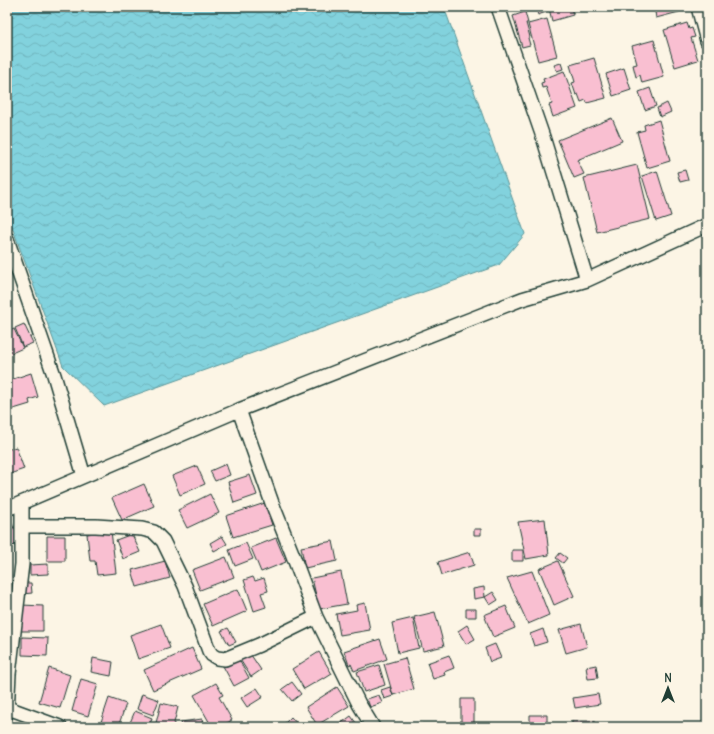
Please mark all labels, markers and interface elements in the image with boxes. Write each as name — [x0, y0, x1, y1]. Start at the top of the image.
north arrow — [648, 668, 688, 708]
text: N — [664, 671, 672, 685]

